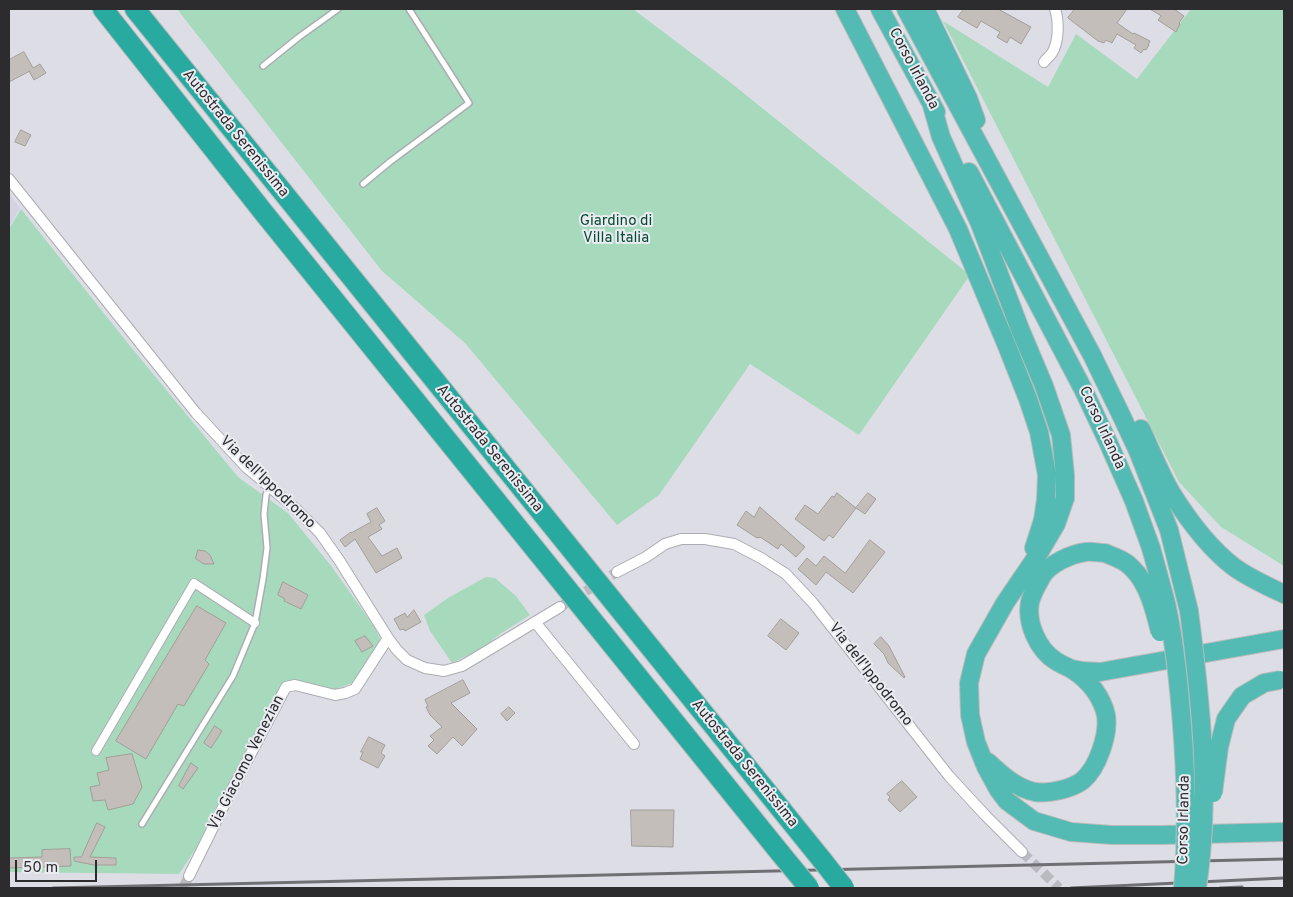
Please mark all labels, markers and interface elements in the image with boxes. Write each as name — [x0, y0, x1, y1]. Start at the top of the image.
street label: Corso Irlanda — [884, 25, 942, 113]
street label: Autostrada Serenissima — [178, 66, 292, 202]
park label: Giardino di Villa Italia — [580, 213, 652, 248]
street label: Autostrada Serenissima — [432, 381, 546, 517]
street label: Corso Irlanda — [1074, 384, 1128, 472]
street label: Via dell'Ippodromo — [215, 433, 319, 533]
street label: Via dell'Ippodromo — [824, 620, 916, 730]
street label: Via Giacomo Venezian — [205, 693, 289, 833]
street label: Autostrada Serenissima — [687, 696, 801, 832]
street label: Corso Irlanda — [1175, 775, 1195, 865]
scale bar — [18, 850, 100, 882]
text: 50 m — [23, 859, 58, 878]

